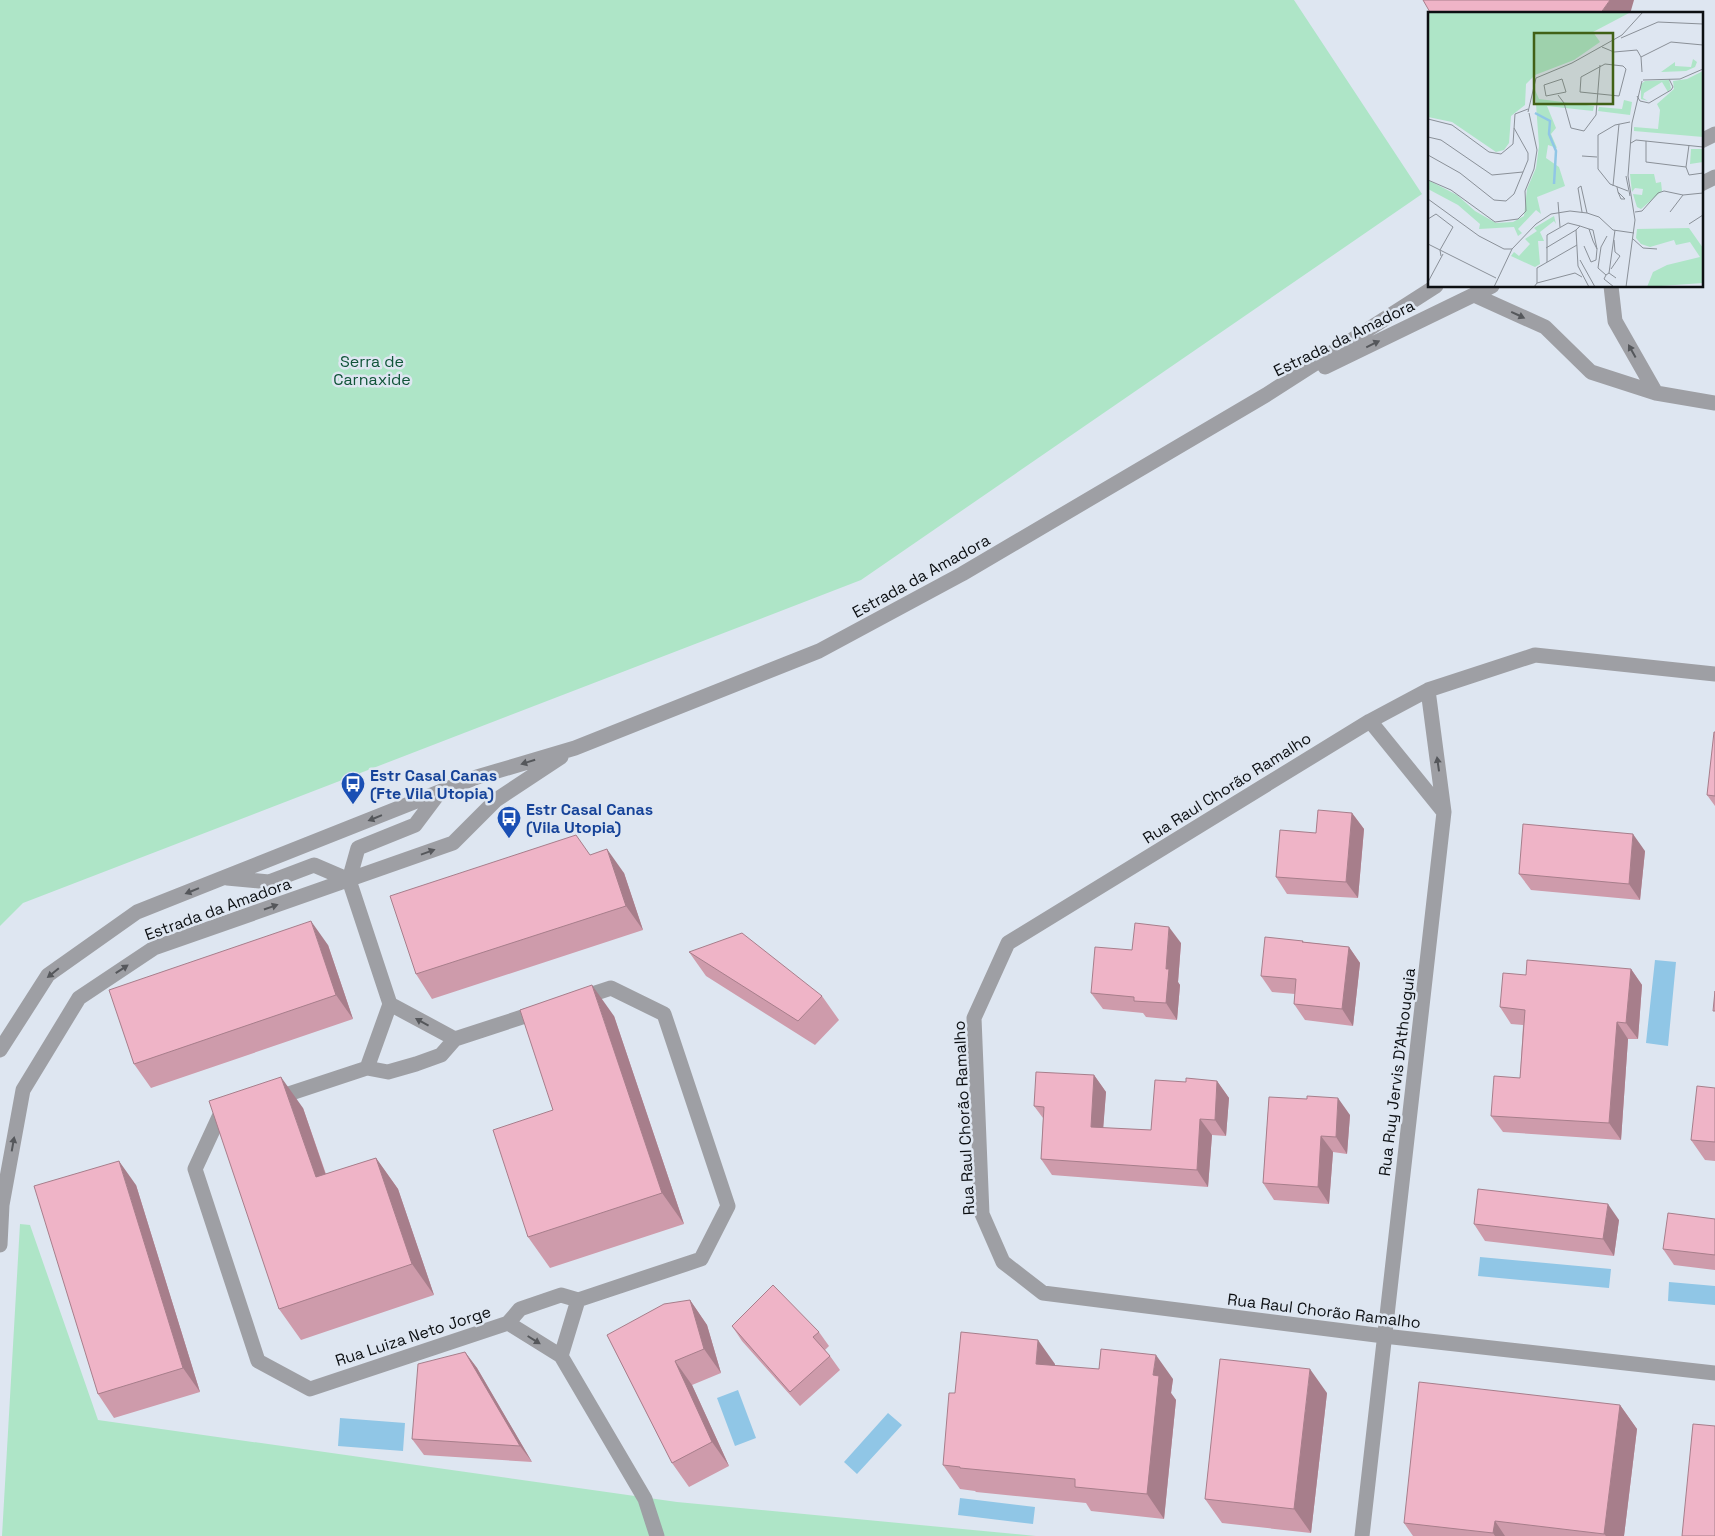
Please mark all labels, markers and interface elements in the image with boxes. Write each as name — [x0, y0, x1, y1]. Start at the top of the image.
inset map — [1428, 12, 1702, 288]
street label: Estrada da Amadora — [1270, 295, 1418, 381]
one-way arrow — [1511, 312, 1525, 320]
one-way arrow — [1365, 340, 1380, 348]
one-way arrow — [1628, 343, 1636, 358]
park label: Serra de Carnaxide — [333, 351, 411, 390]
street label: Estrada da Amadora — [848, 529, 994, 623]
street label: Rua Raul Chorão Ramalho — [1139, 728, 1315, 848]
one-way arrow — [1434, 756, 1442, 772]
one-way arrow — [520, 758, 535, 766]
place label: Estr Casal Canas (Fte Vila Utopia) — [370, 765, 497, 804]
bus stop icon: Estr Casal Canas (Fte Vila Utopia) — [340, 771, 366, 805]
place label: Estr Casal Canas (Vila Utopia) — [526, 799, 653, 838]
bus stop icon: Estr Casal Canas (Vila Utopia) — [496, 805, 522, 839]
one-way arrow — [367, 814, 382, 822]
one-way arrow — [421, 848, 436, 856]
street label: Estrada da Amadora — [142, 873, 294, 945]
one-way arrow — [185, 887, 199, 895]
one-way arrow — [264, 903, 279, 910]
one-way arrow — [116, 964, 129, 974]
one-way arrow — [47, 967, 60, 978]
street label: Rua Ruy Jervis D'Athouguia — [1374, 967, 1420, 1177]
one-way arrow — [416, 1017, 429, 1026]
street label: Rua Raul Chorão Ramalho — [948, 1020, 980, 1216]
one-way arrow — [10, 1136, 18, 1152]
street label: Rua Raul Chorão Ramalho — [1226, 1289, 1422, 1333]
street label: Rua Luiza Neto Jorge — [332, 1301, 494, 1371]
one-way arrow — [528, 1335, 541, 1344]

